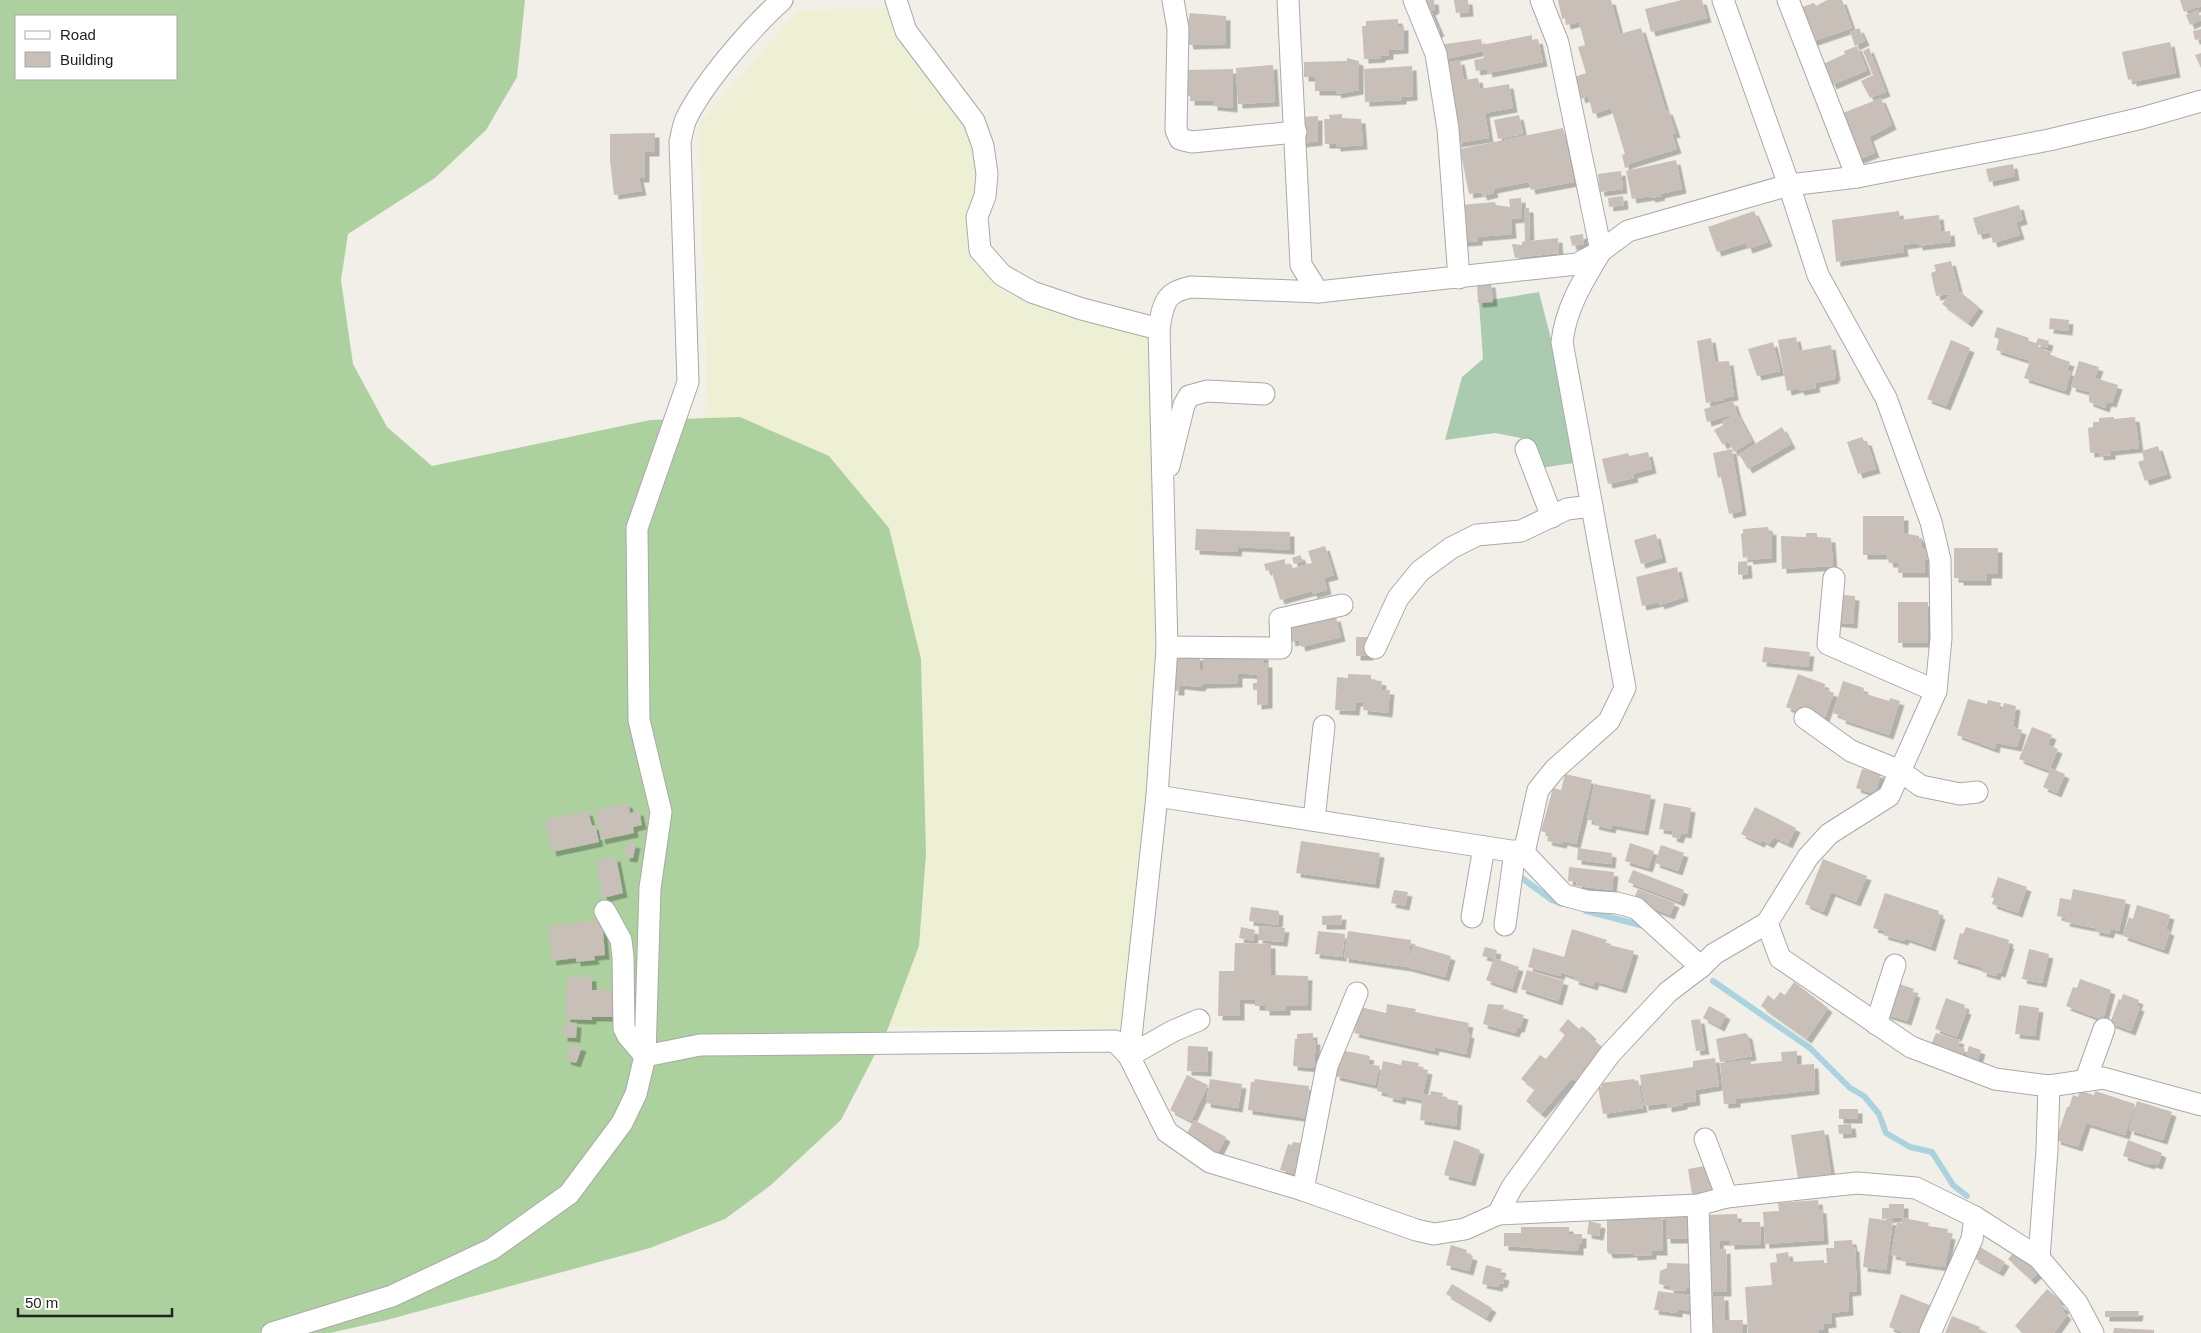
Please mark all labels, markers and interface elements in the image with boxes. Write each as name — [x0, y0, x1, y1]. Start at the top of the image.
legend — [15, 15, 178, 80]
text: Road — [60, 26, 96, 43]
text: Building — [60, 51, 113, 68]
scale bar — [18, 1286, 171, 1318]
text: 50 m — [25, 1294, 58, 1311]

